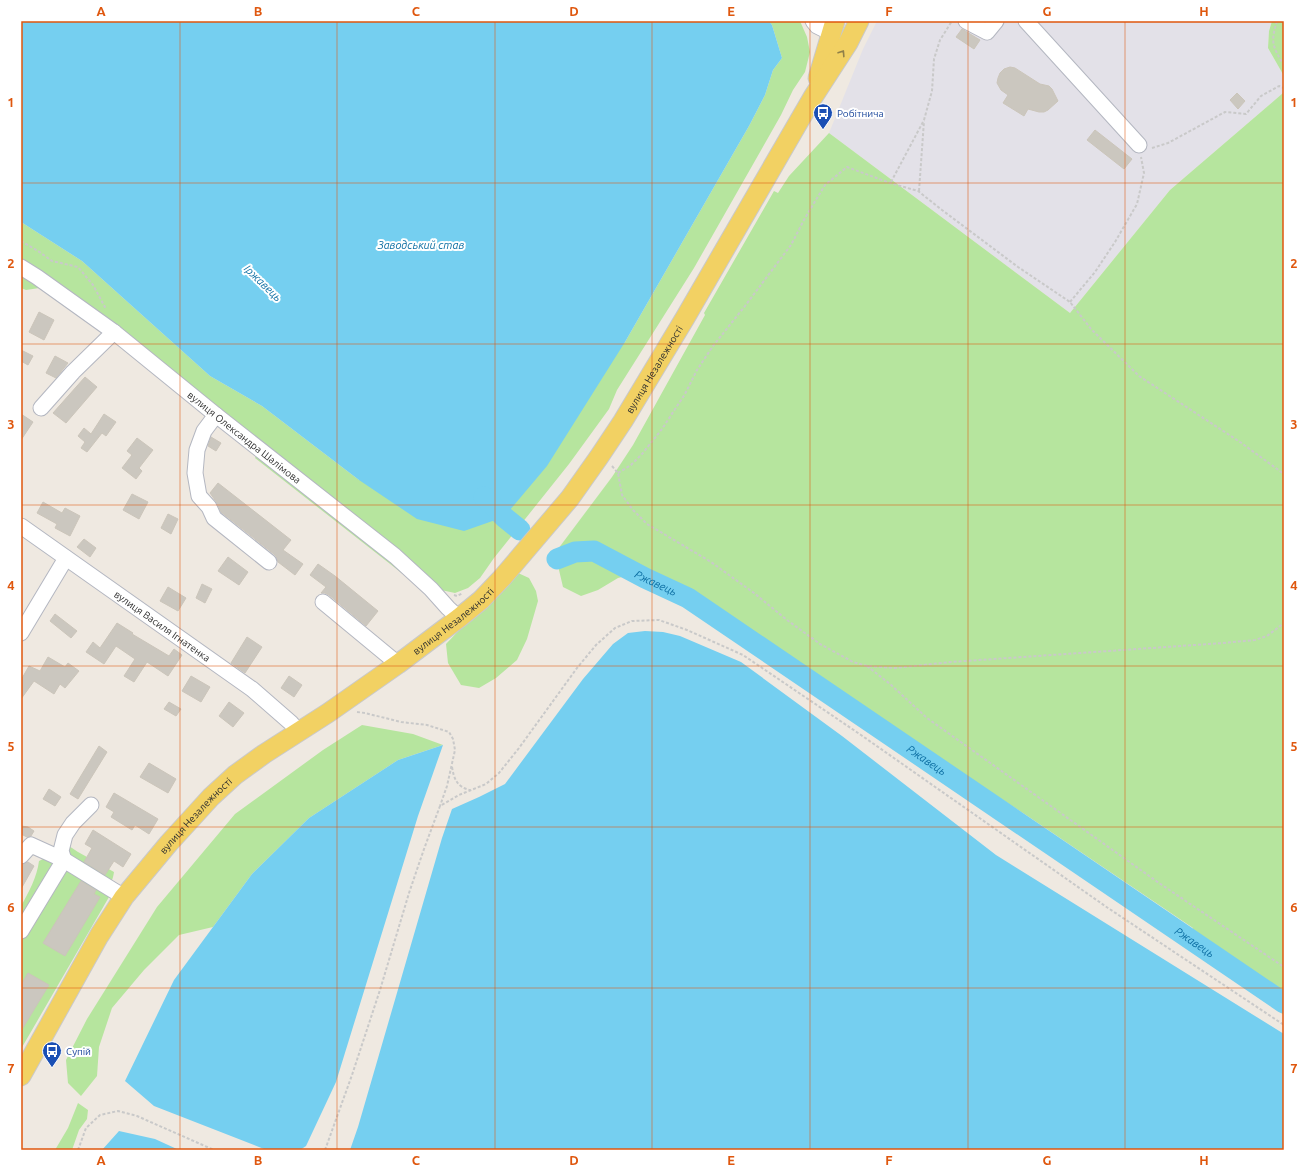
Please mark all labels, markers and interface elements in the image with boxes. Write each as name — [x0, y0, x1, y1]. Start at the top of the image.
text: A — [96, 4, 106, 18]
text: B — [254, 4, 263, 18]
text: C — [412, 4, 421, 18]
text: D — [569, 4, 579, 18]
text: E — [727, 4, 735, 18]
text: F — [885, 4, 893, 18]
text: G — [1043, 4, 1052, 18]
text: H — [1199, 4, 1209, 18]
one-way arrow — [837, 50, 844, 57]
text: 1 — [7, 95, 15, 109]
text: 1 — [1290, 95, 1298, 109]
bus stop icon: Робітнича — [812, 102, 834, 130]
place label: Робітнича — [837, 108, 884, 119]
water label: Заводський став — [377, 239, 464, 251]
text: 2 — [7, 256, 15, 270]
text: 2 — [1290, 256, 1298, 270]
water label: Іржавець — [242, 262, 284, 304]
street label: вулиця Незалежності — [624, 324, 685, 415]
street label: вулиця Олександра Шалімова — [186, 389, 303, 485]
text: 3 — [7, 417, 15, 431]
text: 3 — [1290, 417, 1298, 431]
water label: Ржавець — [633, 568, 679, 598]
text: 4 — [7, 578, 15, 592]
text: 4 — [1290, 578, 1298, 592]
street label: вулиця Незалежності — [411, 585, 496, 656]
street label: вулиця Василя Ігнатенка — [112, 588, 212, 663]
text: 5 — [7, 739, 15, 753]
text: 5 — [1290, 739, 1298, 753]
water label: Ржавець — [905, 743, 949, 778]
street label: вулиця Незалежності — [157, 775, 234, 856]
text: 6 — [7, 900, 15, 914]
text: 6 — [1290, 900, 1298, 914]
water label: Ржавець — [1173, 925, 1217, 960]
bus stop icon: Супій — [41, 1040, 63, 1068]
place label: Супій — [66, 1046, 91, 1057]
text: 7 — [7, 1061, 15, 1075]
text: 7 — [1290, 1061, 1298, 1075]
text: A — [96, 1153, 106, 1167]
text: B — [254, 1153, 263, 1167]
text: C — [412, 1153, 421, 1167]
text: D — [569, 1153, 579, 1167]
text: E — [727, 1153, 735, 1167]
text: F — [885, 1153, 893, 1167]
text: G — [1043, 1153, 1052, 1167]
text: H — [1199, 1153, 1209, 1167]

